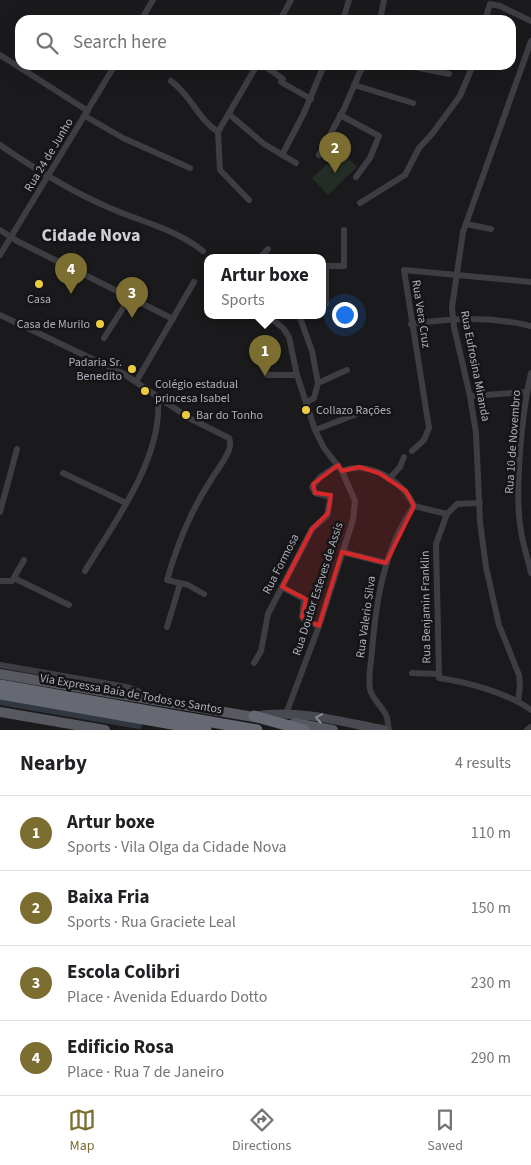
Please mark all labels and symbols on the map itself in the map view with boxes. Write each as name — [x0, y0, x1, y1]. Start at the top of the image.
street label: Rua 24 de Junho — [20, 115, 78, 195]
pin: 2 — [319, 132, 351, 173]
district label: Cidade Nova — [42, 223, 140, 248]
pin: 4 — [55, 253, 87, 294]
pin: 3 — [116, 277, 148, 318]
marker: Casa — [33, 278, 45, 290]
street label: Rua Vera Cruz — [407, 279, 435, 349]
place label: Casa — [27, 291, 51, 308]
your location — [332, 302, 358, 328]
street label: Rua Eufrosina Miranda — [456, 309, 494, 423]
place label: Casa de Murilo — [17, 316, 90, 333]
marker: Casa de Murilo — [94, 318, 106, 330]
pin: 1 — [249, 335, 281, 376]
place label: Padaria Sr. Benedito — [69, 354, 122, 385]
marker: Padaria Sr. Benedito — [126, 363, 138, 375]
place label: Colégio estadual princesa Isabel — [155, 376, 238, 407]
marker: Colégio estadual princesa Isabel — [139, 385, 151, 397]
street label: Rua 10 de Novembro — [501, 390, 525, 494]
place label: Collazo Rações — [316, 402, 391, 419]
marker: Collazo Rações — [300, 404, 312, 416]
place label: Bar do Tonho — [196, 407, 263, 424]
marker: Bar do Tonho — [180, 409, 192, 421]
street label: Rua Doutor Esteves de Assis — [288, 520, 348, 658]
street label: Rua Formosa — [259, 531, 303, 597]
street label: Rua Benjamin Franklin — [417, 550, 435, 664]
street label: Rua Valerio Silva — [352, 575, 380, 659]
street label: Via Expressa Baía de Todos os Santos — [39, 670, 223, 718]
one-way arrow — [315, 713, 323, 723]

